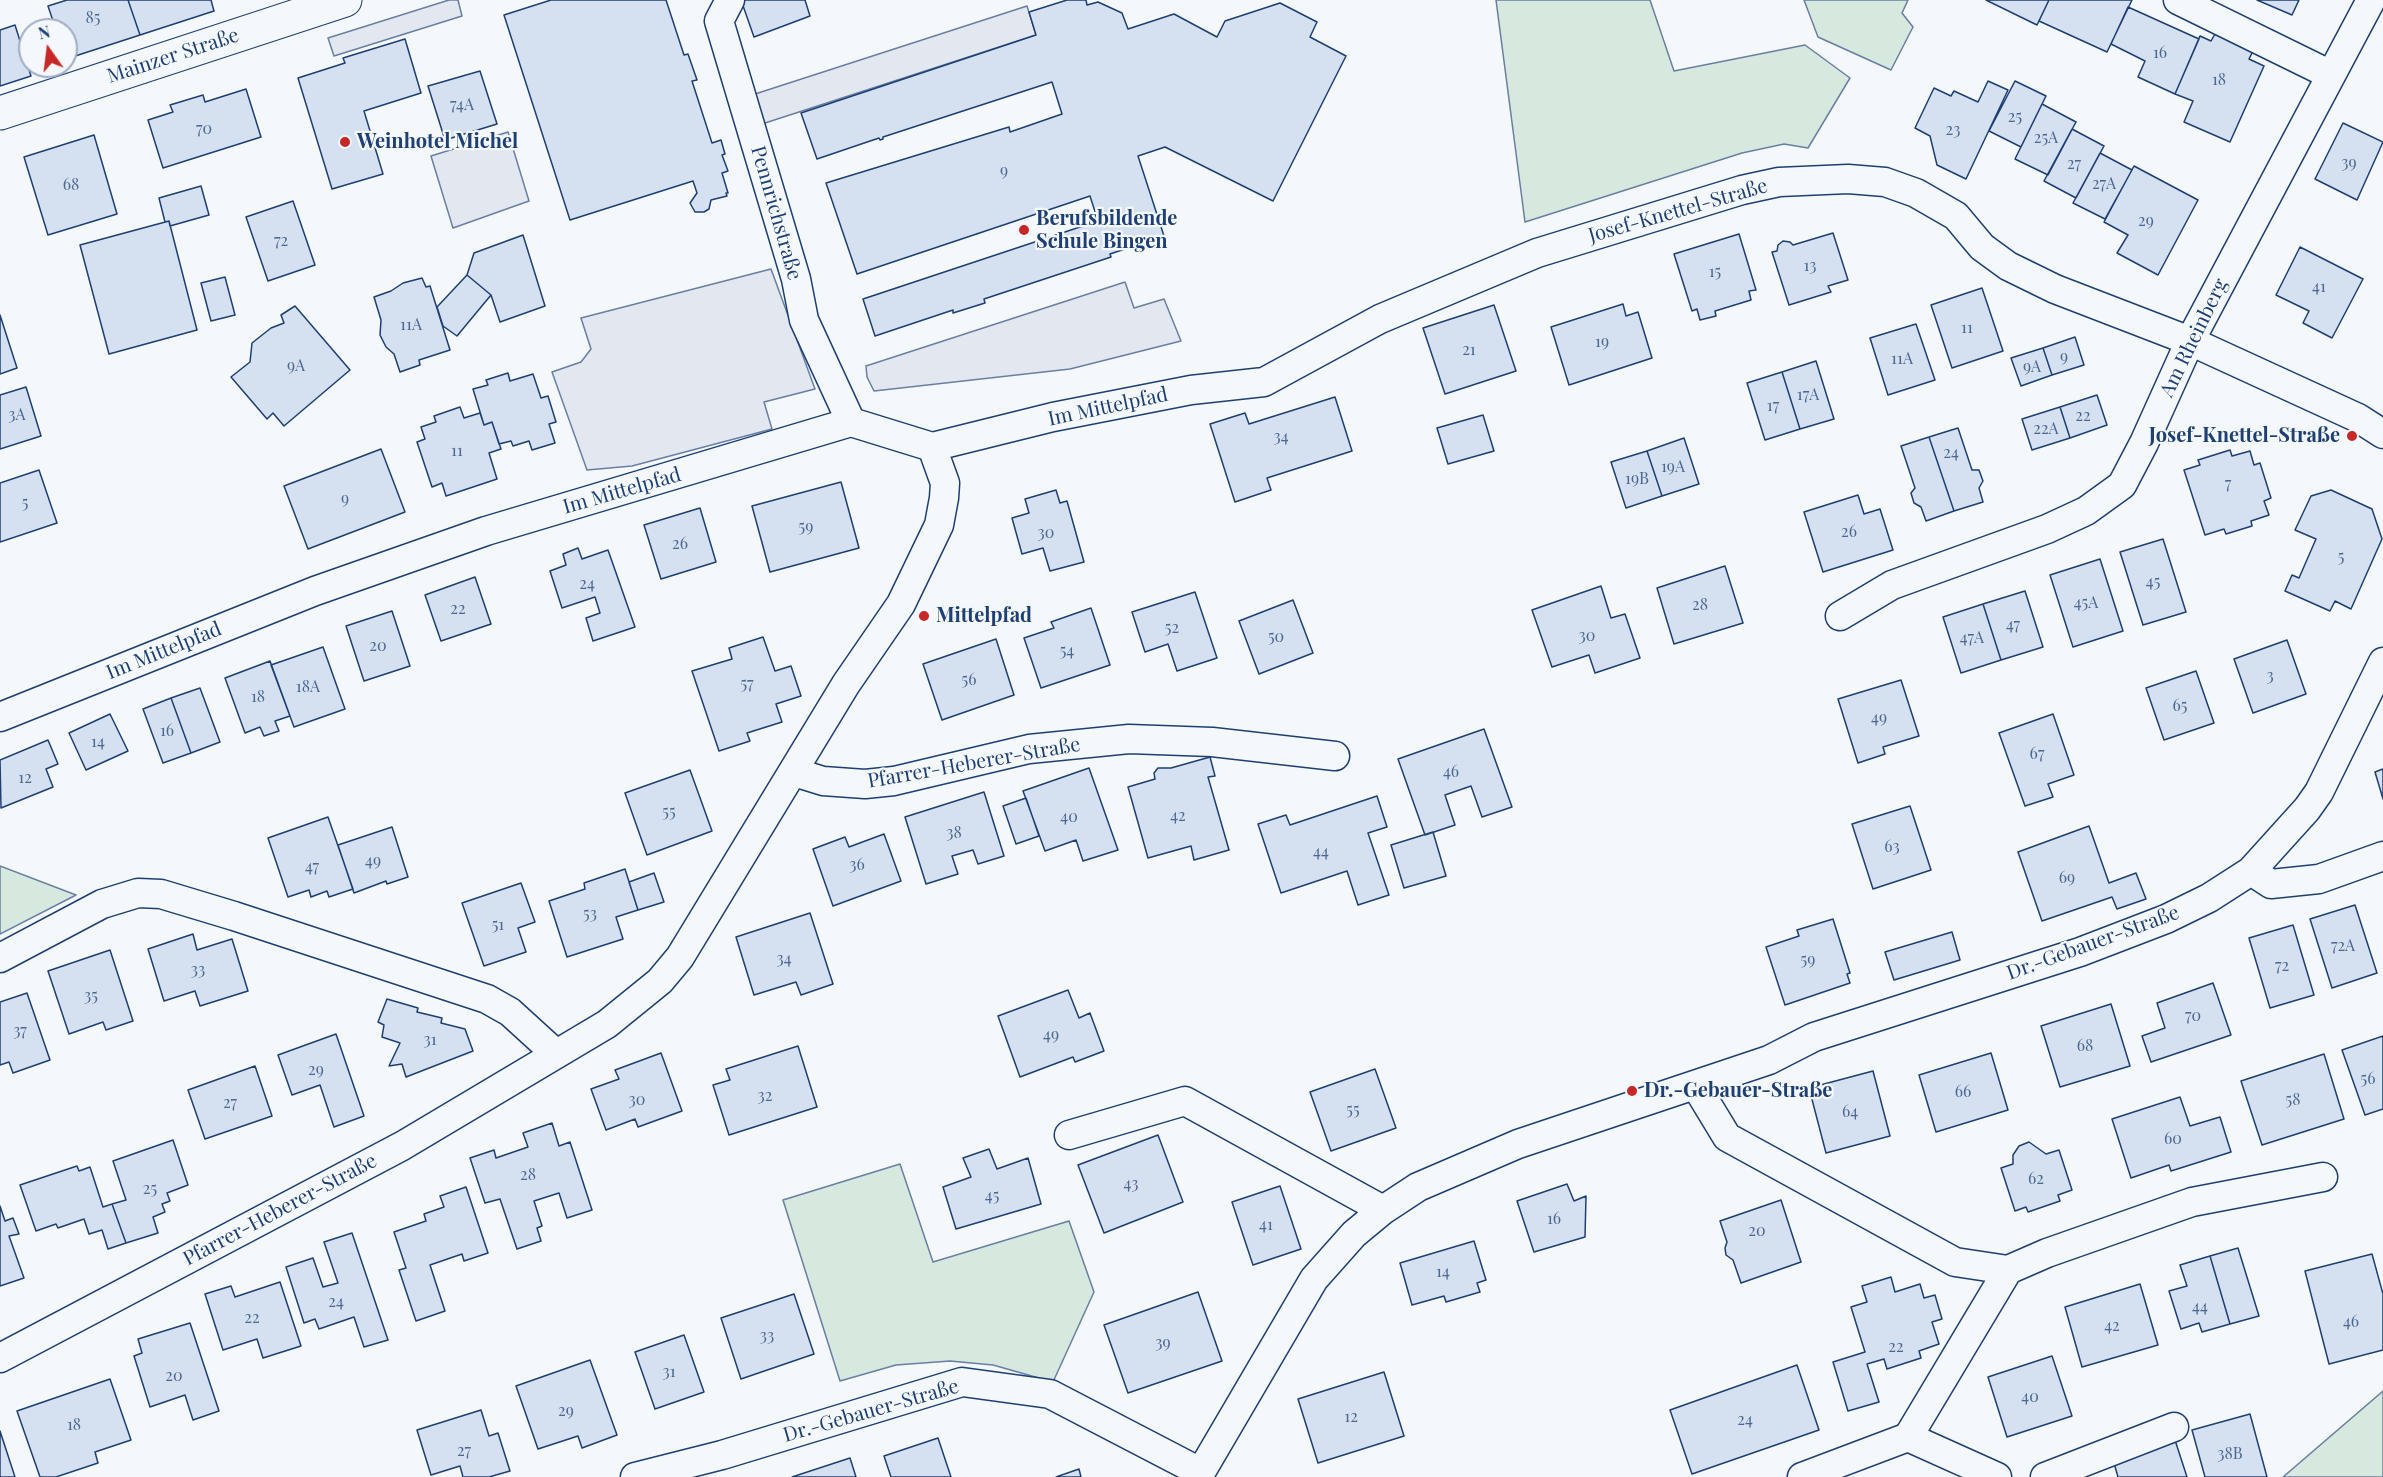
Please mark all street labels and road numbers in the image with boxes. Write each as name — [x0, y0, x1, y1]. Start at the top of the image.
street label: Mainzer Straße — [104, 23, 242, 89]
street label: Pennrichstraße — [745, 143, 807, 283]
street label: Josef-Knettel-Straße — [1586, 174, 1770, 248]
street label: Am Rheinberg — [2155, 275, 2233, 401]
street label: Im Mittelpfad — [1046, 383, 1170, 431]
street label: Im Mittelpfad — [560, 463, 684, 519]
street label: Im Mittelpfad — [103, 617, 225, 685]
street label: Pfarrer-Heberer-Straße — [866, 732, 1082, 794]
street label: Dr.-Gebauer-Straße — [2004, 901, 2182, 985]
street label: Pfarrer-Heberer-Straße — [179, 1149, 381, 1271]
street label: Dr.-Gebauer-Straße — [780, 1374, 962, 1448]

